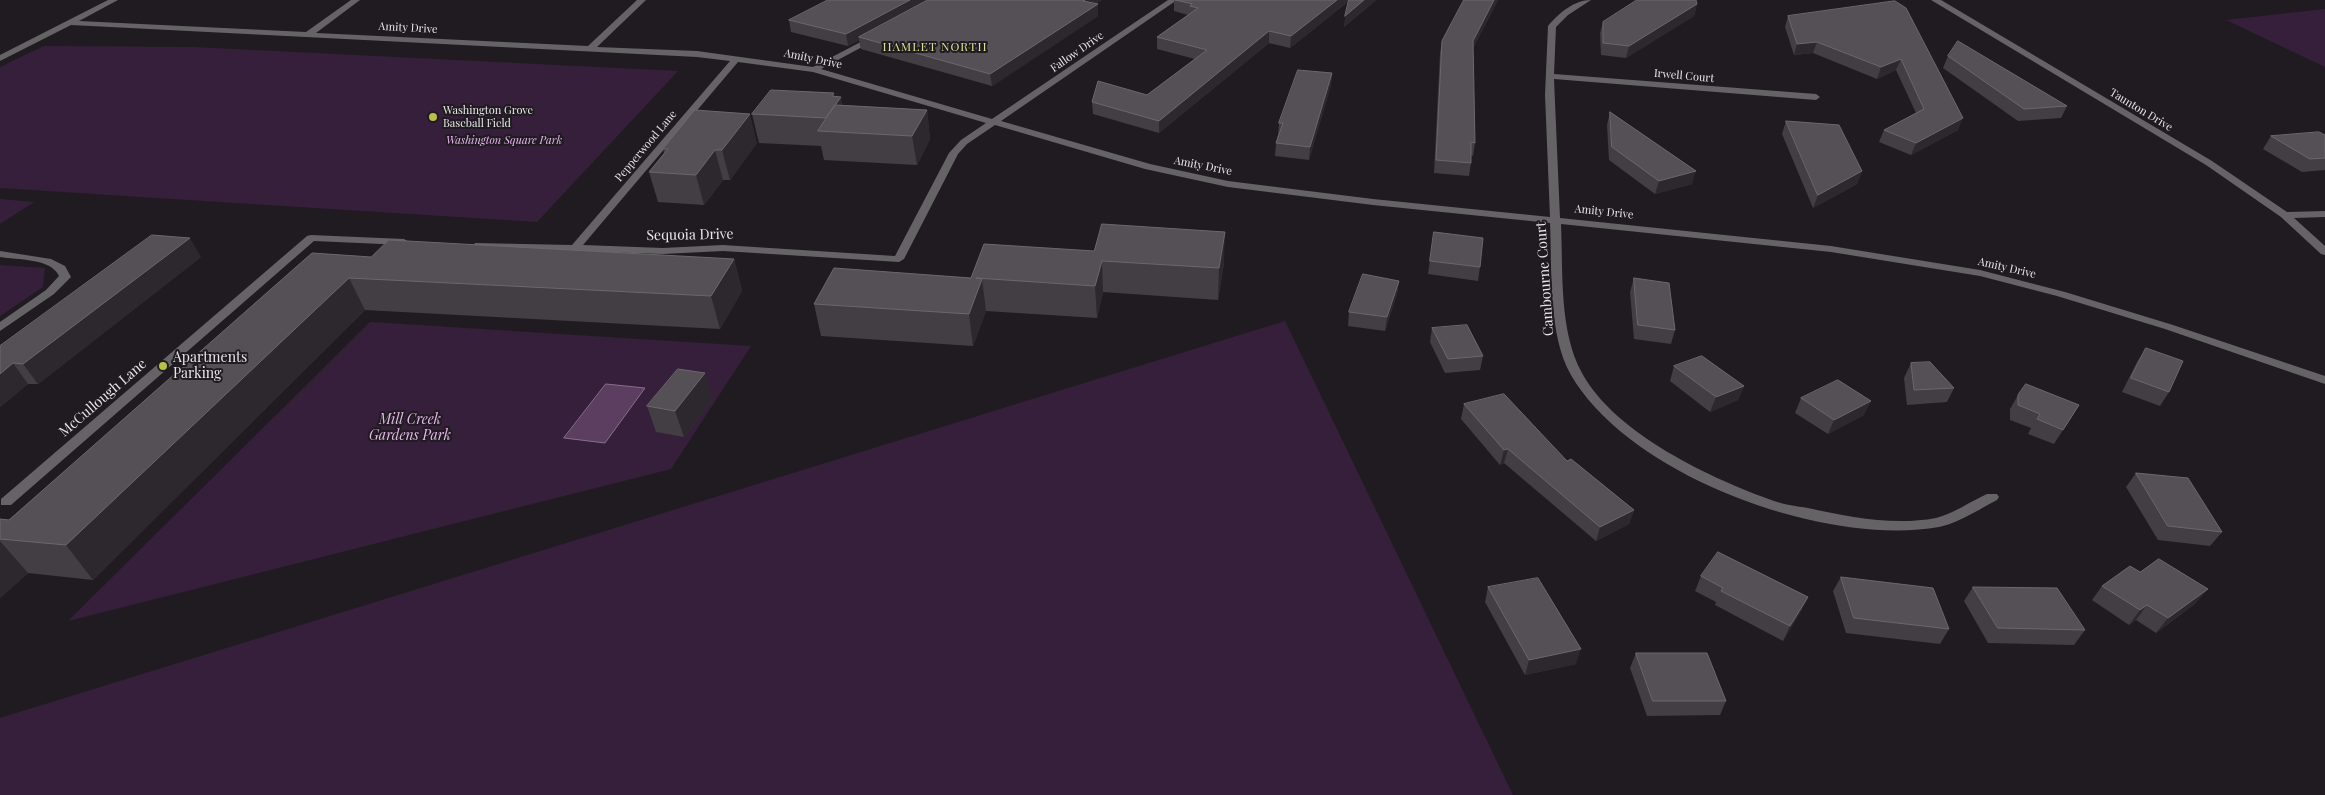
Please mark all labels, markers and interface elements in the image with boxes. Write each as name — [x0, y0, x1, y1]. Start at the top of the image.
street label: Amity Drive — [378, 20, 438, 36]
street label: Fallow Drive — [1048, 29, 1106, 75]
district label: HAMLET NORTH — [881, 40, 989, 54]
street label: Amity Drive — [783, 46, 843, 72]
street label: Irwell Court — [1653, 67, 1715, 85]
street label: Taunton Drive — [2107, 86, 2175, 134]
place label: Washington Grove Baseball Field — [443, 104, 533, 130]
street label: Pepperwood Lane — [612, 108, 680, 184]
marker: Washington Grove Baseball Field — [427, 111, 439, 123]
park label: Washington Square Park — [446, 134, 562, 148]
street label: Amity Drive — [1173, 154, 1233, 178]
street label: Amity Drive — [1574, 202, 1634, 222]
street label: Cambourne Court — [1533, 221, 1557, 337]
street label: Sequoia Drive — [646, 226, 734, 244]
street label: Amity Drive — [1977, 255, 2037, 281]
place label: Apartments Parking — [173, 350, 247, 382]
street label: McCullough Lane — [56, 356, 150, 440]
marker: Apartments Parking — [157, 360, 169, 372]
park label: Mill Creek Gardens Park — [369, 412, 451, 444]

